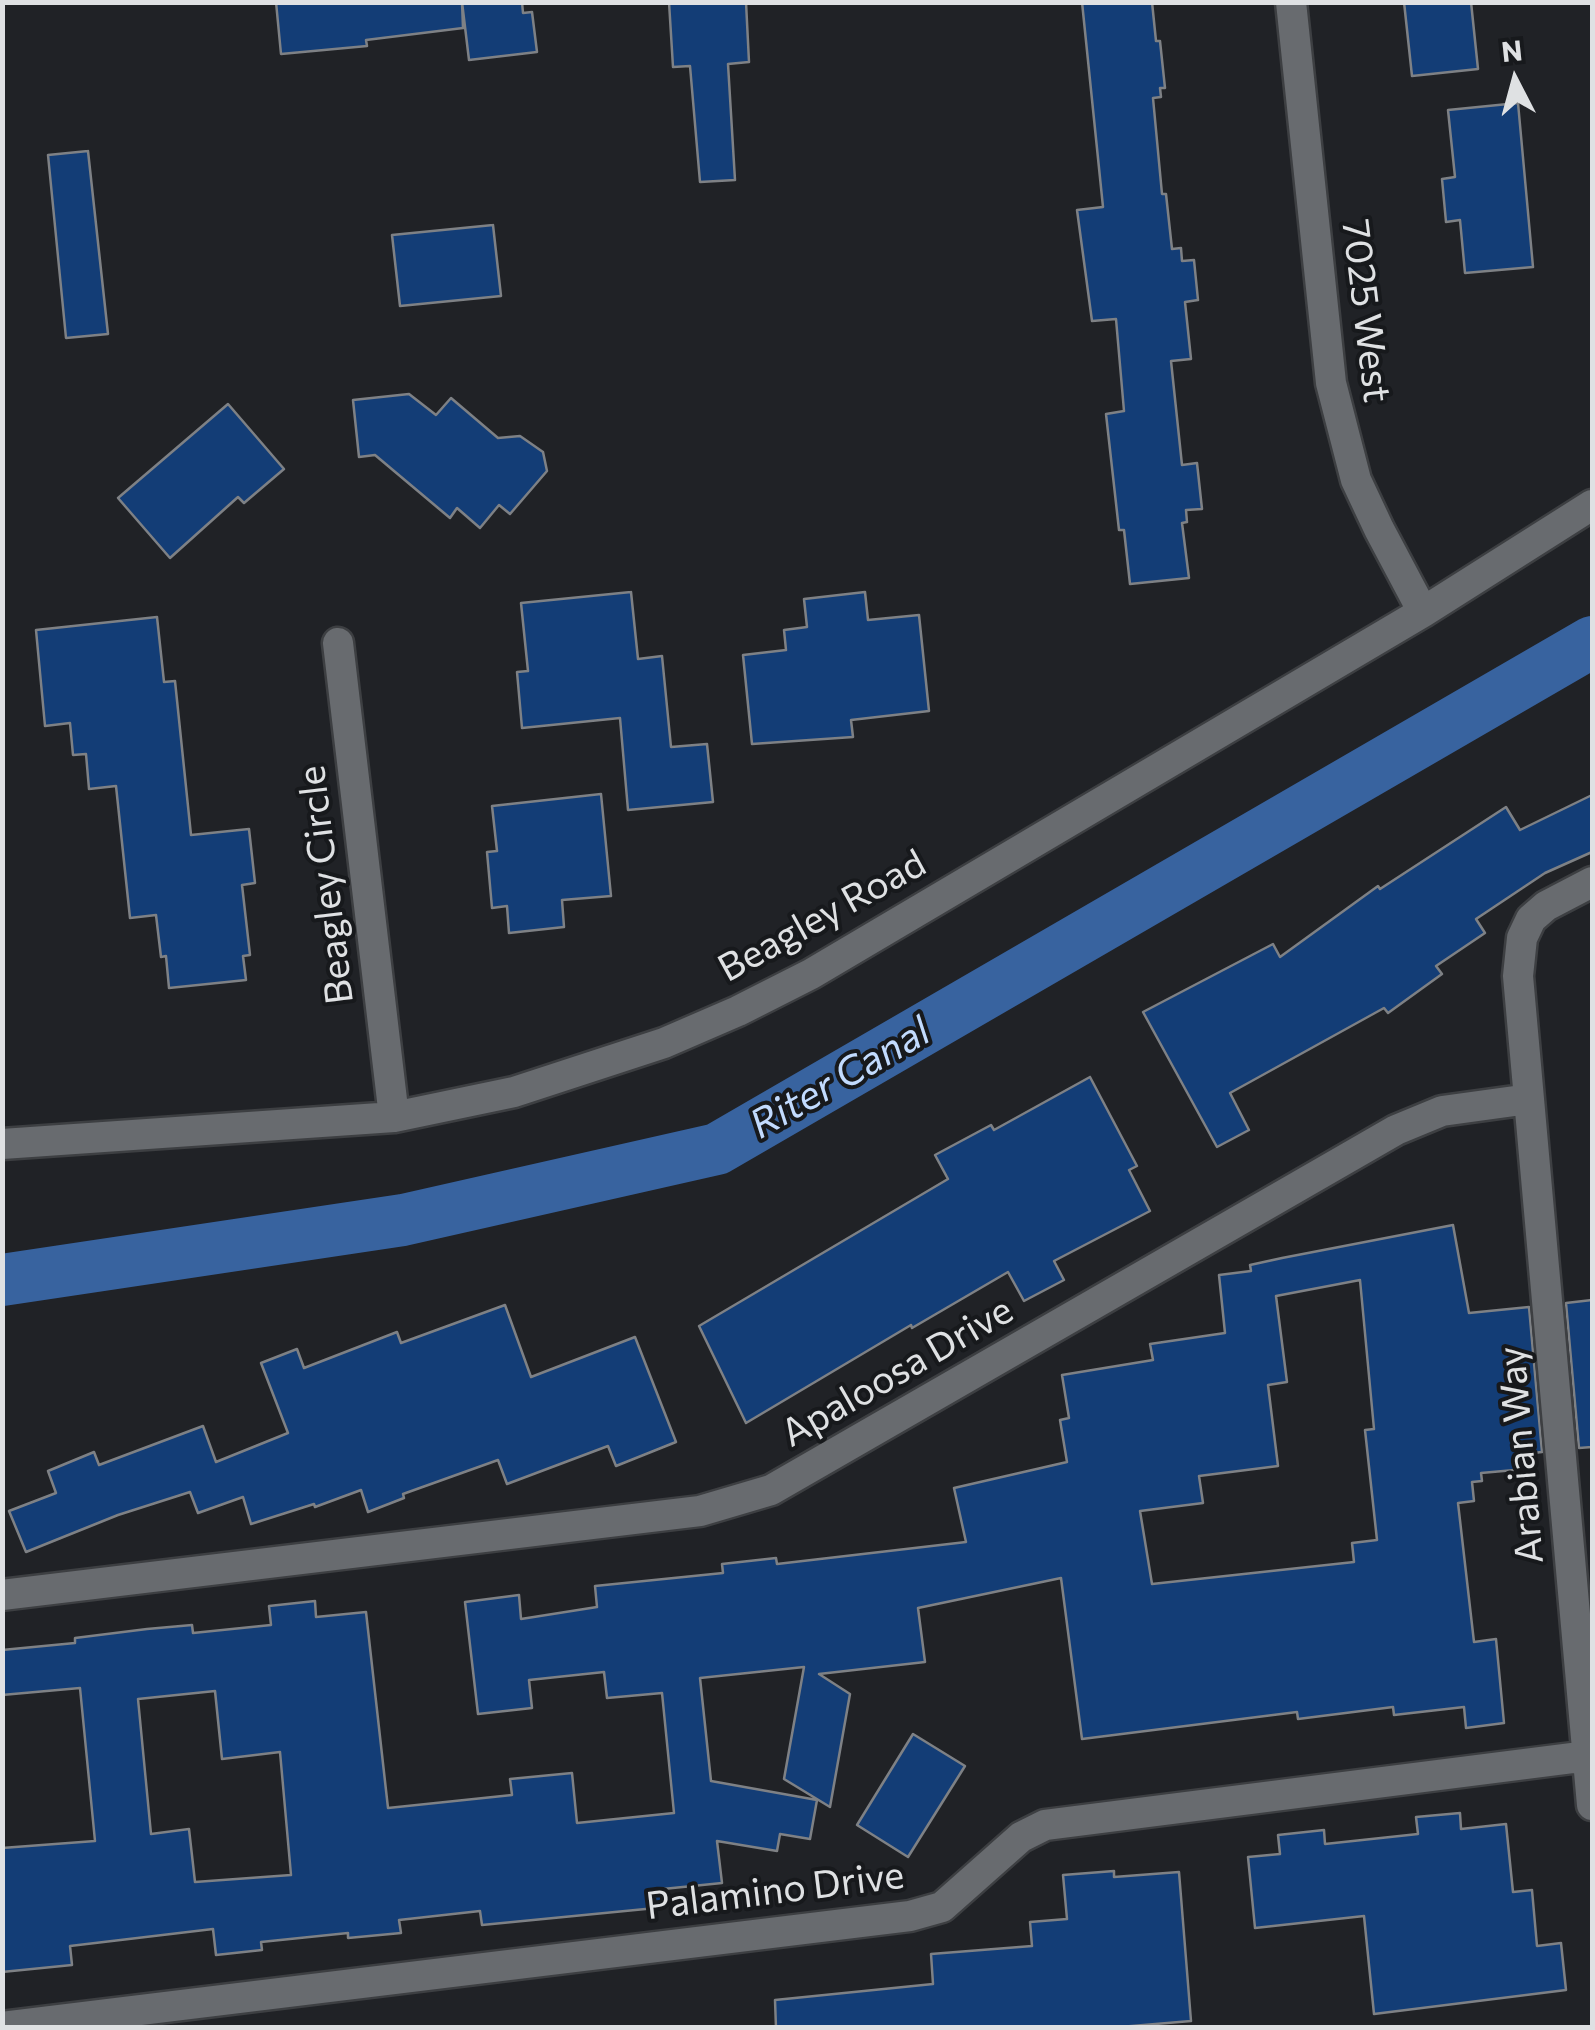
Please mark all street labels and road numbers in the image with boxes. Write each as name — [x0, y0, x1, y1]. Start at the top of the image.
street label: 7025 West — [1332, 217, 1400, 405]
street label: Beagley Circle — [289, 763, 363, 1007]
street label: Beagley Road — [710, 840, 934, 992]
street label: Apaloosa Drive — [773, 1287, 1021, 1457]
street label: Arabian Way — [1489, 1344, 1553, 1566]
street label: Palamino Drive — [643, 1853, 907, 1929]

